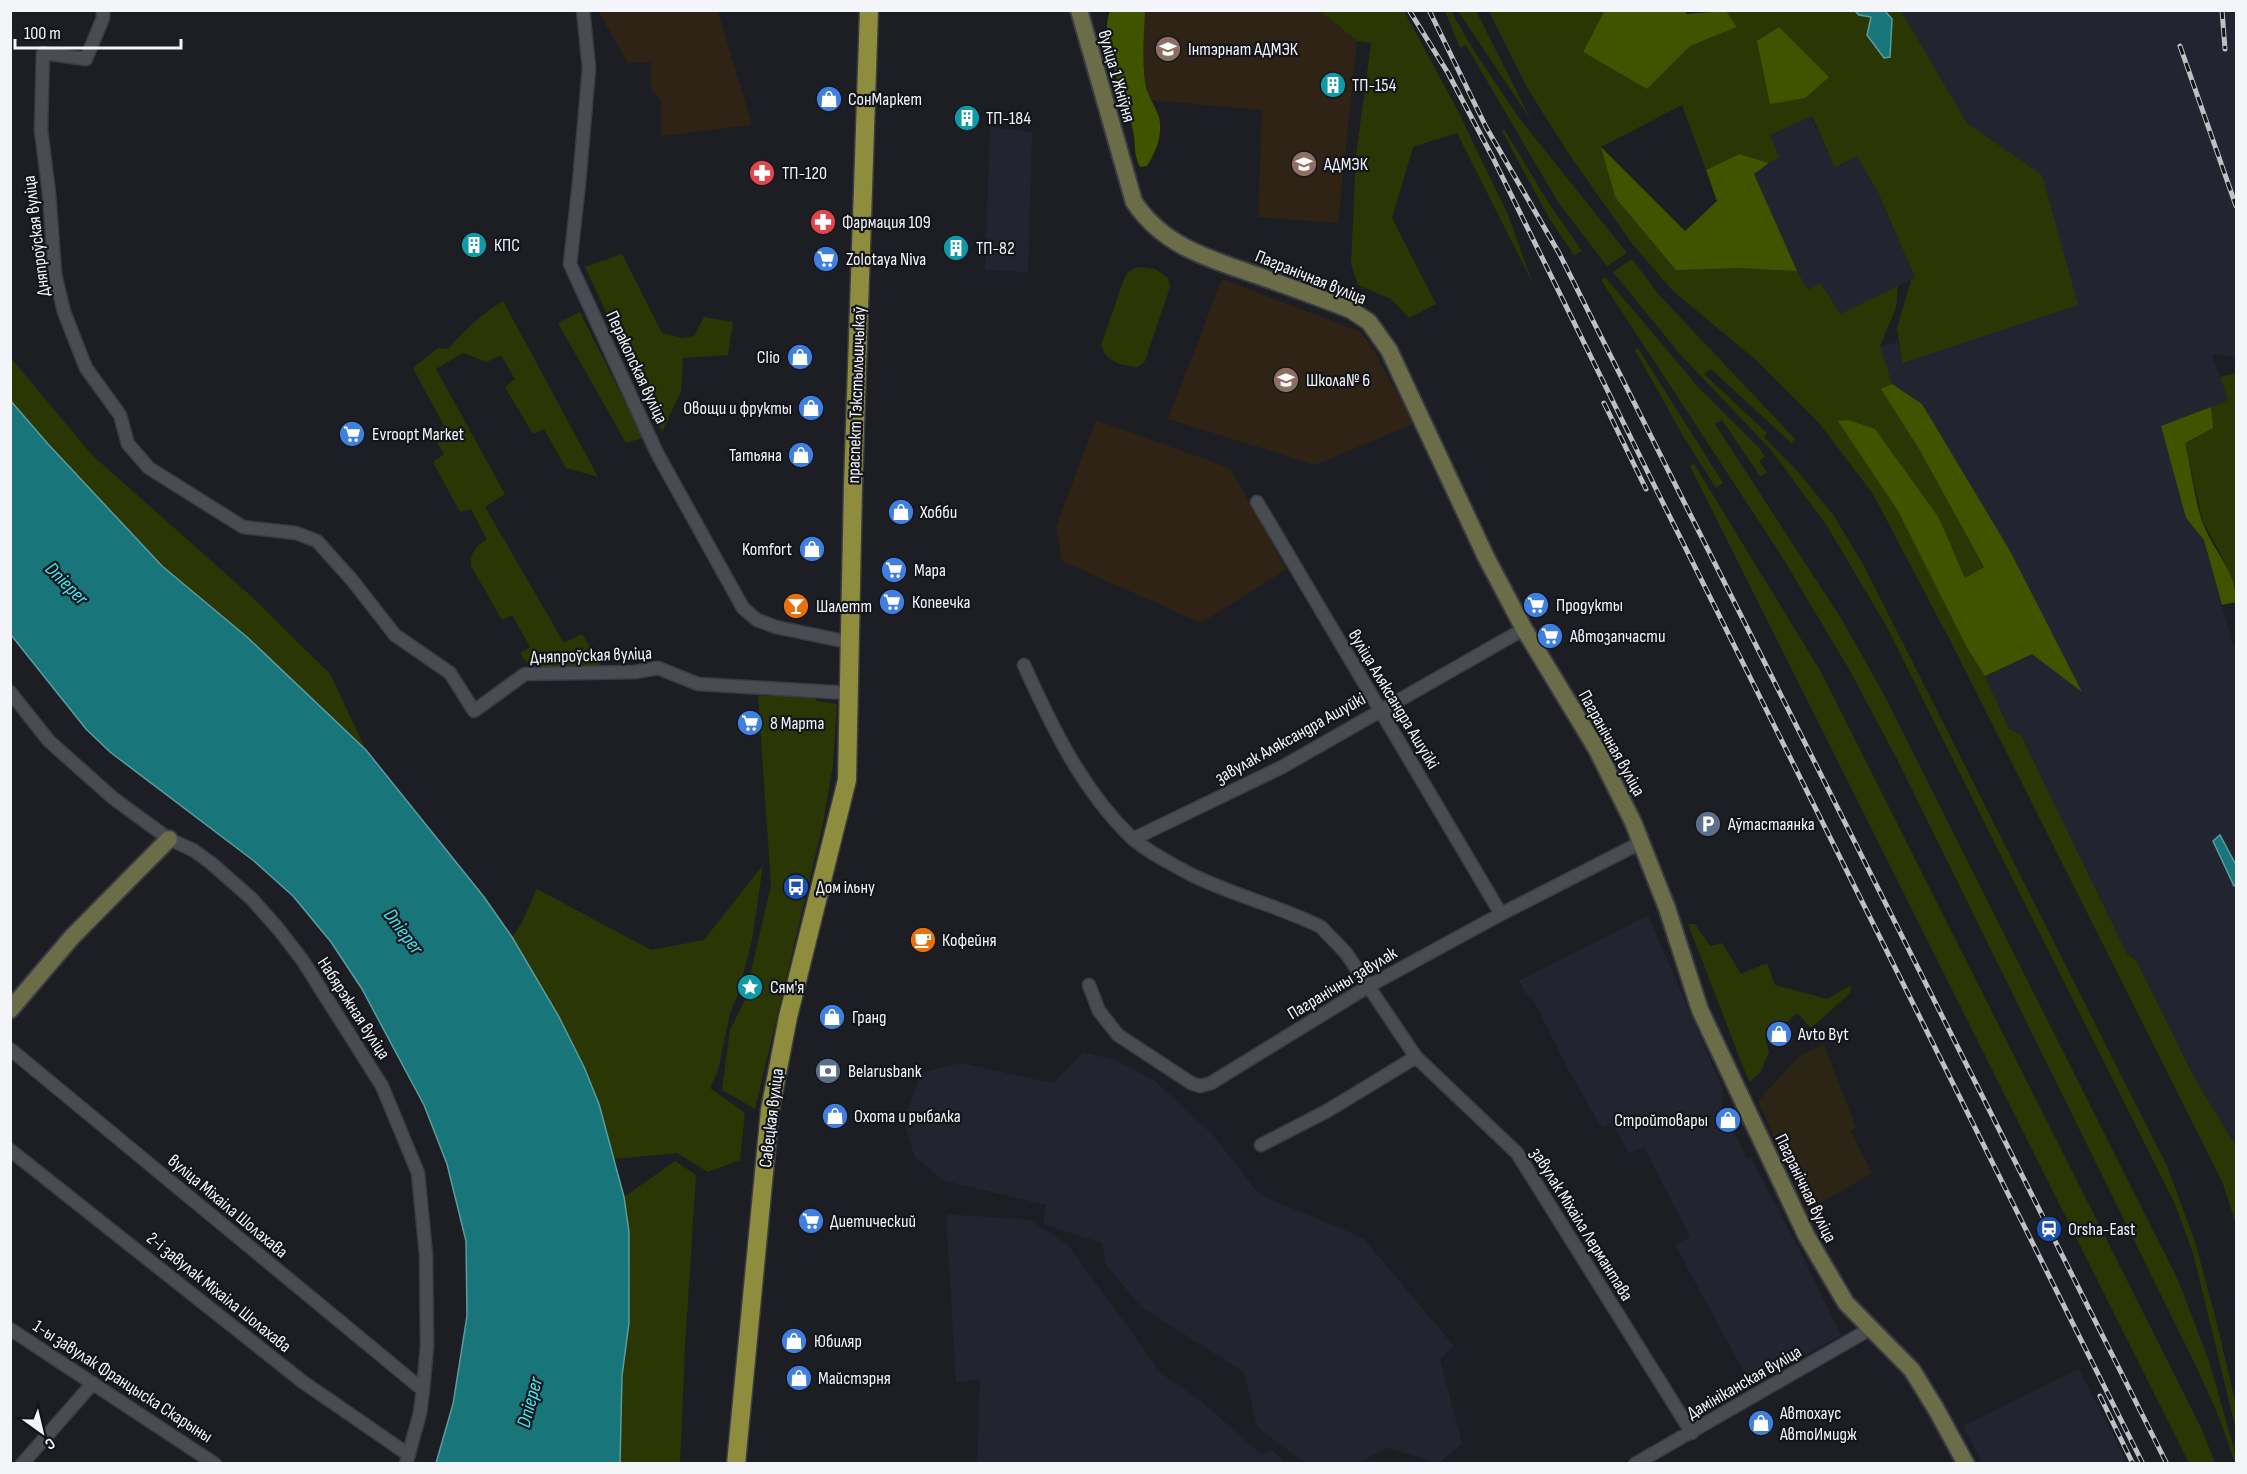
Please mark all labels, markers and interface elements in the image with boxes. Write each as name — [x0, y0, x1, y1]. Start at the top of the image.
scale bar — [15, 12, 182, 50]
text: 100 m — [24, 23, 61, 44]
street label: вуліца 1 Жніўня — [1093, 28, 1140, 125]
school or university icon: Інтэрнат АДМЭК — [1153, 34, 1183, 64]
place label: Інтэрнат АДМЭК — [1188, 39, 1299, 60]
building icon: ТП-154 — [1318, 70, 1348, 100]
place label: ТП-154 — [1352, 75, 1397, 96]
shop icon: СонМаркет — [814, 84, 844, 114]
place label: СонМаркет — [848, 89, 922, 110]
building icon: ТП-184 — [952, 103, 982, 133]
place label: ТП-184 — [986, 108, 1032, 129]
school or university icon: АДМЭК — [1289, 149, 1319, 179]
place label: АДМЭК — [1323, 154, 1369, 175]
pharmacy icon: ТП-120 — [747, 158, 777, 188]
place label: ТП-120 — [782, 163, 827, 184]
street label: Дняпроўская вуліца — [19, 174, 54, 298]
pharmacy icon: Фармация 109 — [808, 207, 838, 237]
place label: Фармация 109 — [842, 212, 931, 233]
building icon: КПС — [459, 230, 489, 260]
building icon: ТП-82 — [941, 233, 971, 263]
place label: КПС — [494, 235, 520, 256]
place label: ТП-82 — [976, 238, 1015, 259]
supermarket icon: Zolotaya Niva — [811, 244, 841, 274]
street label: Пагранічная вуліца — [1252, 246, 1370, 309]
place label: Zolotaya Niva — [846, 249, 926, 270]
street label: праспект Тэкстыльшчыкаў — [843, 306, 870, 484]
street label: Перакопская вуліца — [601, 308, 672, 427]
shop icon: Clio — [785, 342, 815, 372]
place label: Clio — [757, 347, 780, 368]
school or university icon: Школа№ 6 — [1271, 365, 1301, 395]
place label: Школа№ 6 — [1306, 370, 1370, 391]
shop icon: Овощи и фрукты — [796, 393, 826, 423]
place label: Овощи и фрукты — [683, 398, 792, 419]
supermarket icon: Evroopt Market — [337, 419, 367, 449]
place label: Evroopt Market — [372, 424, 465, 445]
shop icon: Татьяна — [786, 440, 816, 470]
place label: Татьяна — [729, 445, 782, 466]
shop icon: Хобби — [886, 497, 916, 527]
place label: Хобби — [919, 502, 957, 523]
shop icon: Komfort — [797, 534, 827, 564]
place label: Komfort — [742, 539, 792, 560]
supermarket icon: Мара — [879, 555, 909, 585]
water label: Dnieper — [40, 557, 94, 611]
place label: Мара — [914, 560, 946, 581]
supermarket icon: Копеечка — [877, 587, 907, 617]
supermarket icon: Продукты — [1521, 590, 1551, 620]
bar icon: Шалетт — [781, 591, 811, 621]
place label: Копеечка — [912, 592, 971, 613]
place label: Продукты — [1556, 595, 1623, 616]
place label: Шалетт — [816, 596, 872, 617]
supermarket icon: Автозапчасти — [1535, 621, 1565, 651]
street label: вуліца Аляксандра Ашуйкі — [1344, 626, 1444, 773]
place label: Автозапчасти — [1569, 626, 1665, 647]
street label: Дняпроўская вуліца — [530, 643, 652, 668]
street label: Пагранічная вуліца — [1574, 687, 1649, 800]
street label: завулак Аляксандра Ашуйкі — [1211, 688, 1369, 788]
supermarket icon: 8 Марта — [735, 708, 765, 738]
place label: 8 Марта — [770, 713, 824, 734]
parking icon: Аўтастаянка — [1693, 809, 1723, 839]
place label: Аўтастаянка — [1727, 814, 1815, 835]
bus stop icon: Дом ільну — [781, 872, 811, 902]
place label: Дом ільну — [816, 877, 875, 898]
water label: Dnieper — [378, 904, 429, 960]
cafe icon: Кофейня — [908, 925, 938, 955]
place label: Кофейня — [942, 930, 996, 951]
street label: Пагранічны завулак — [1284, 942, 1401, 1024]
street label: Набярэжная вуліца — [313, 953, 394, 1063]
place icon: Сям'я — [735, 972, 765, 1002]
place label: Сям'я — [770, 977, 804, 998]
shop icon: Гранд — [817, 1002, 847, 1032]
place label: Гранд — [852, 1007, 887, 1028]
shop icon: Avto Byt — [1764, 1019, 1794, 1049]
place label: Avto Byt — [1797, 1024, 1849, 1045]
bank icon: Belarusbank — [813, 1056, 843, 1086]
place label: Belarusbank — [848, 1061, 922, 1082]
street label: Савецкая вуліца — [755, 1067, 788, 1169]
shop icon: Охота и рыбалка — [820, 1101, 850, 1131]
shop icon: Стройтовары — [1713, 1105, 1743, 1135]
place label: Охота и рыбалка — [854, 1106, 961, 1127]
place label: Стройтовары — [1614, 1110, 1708, 1131]
street label: Пагранічная вуліца — [1770, 1131, 1841, 1246]
street label: завулак Міхаіла Лермантава — [1526, 1144, 1637, 1305]
street label: вуліца Міхаіла Шолахава — [163, 1150, 292, 1263]
supermarket icon: Диетический — [796, 1206, 826, 1236]
place label: Диетический — [830, 1211, 916, 1232]
station icon: Orsha-East — [2034, 1214, 2064, 1244]
place label: Orsha-East — [2068, 1219, 2136, 1240]
street label: 2-і завулак Міхаіла Шолахава — [142, 1228, 295, 1357]
street label: 1-ы завулак Францыска Скарыны — [29, 1315, 217, 1447]
shop icon: Юбиляр — [779, 1326, 809, 1356]
place label: Юбиляр — [814, 1331, 862, 1352]
street label: Дамініканская вуліца — [1683, 1341, 1805, 1424]
shop icon: Майстэрня — [784, 1363, 814, 1393]
place label: Майстэрня — [818, 1368, 891, 1389]
water label: Dnieper — [512, 1373, 549, 1430]
north arrow — [12, 1402, 72, 1462]
place label: Автохаус АвтоИмидж — [1779, 1403, 1857, 1445]
shop icon: Автохаус АвтоИмидж — [1746, 1408, 1776, 1438]

